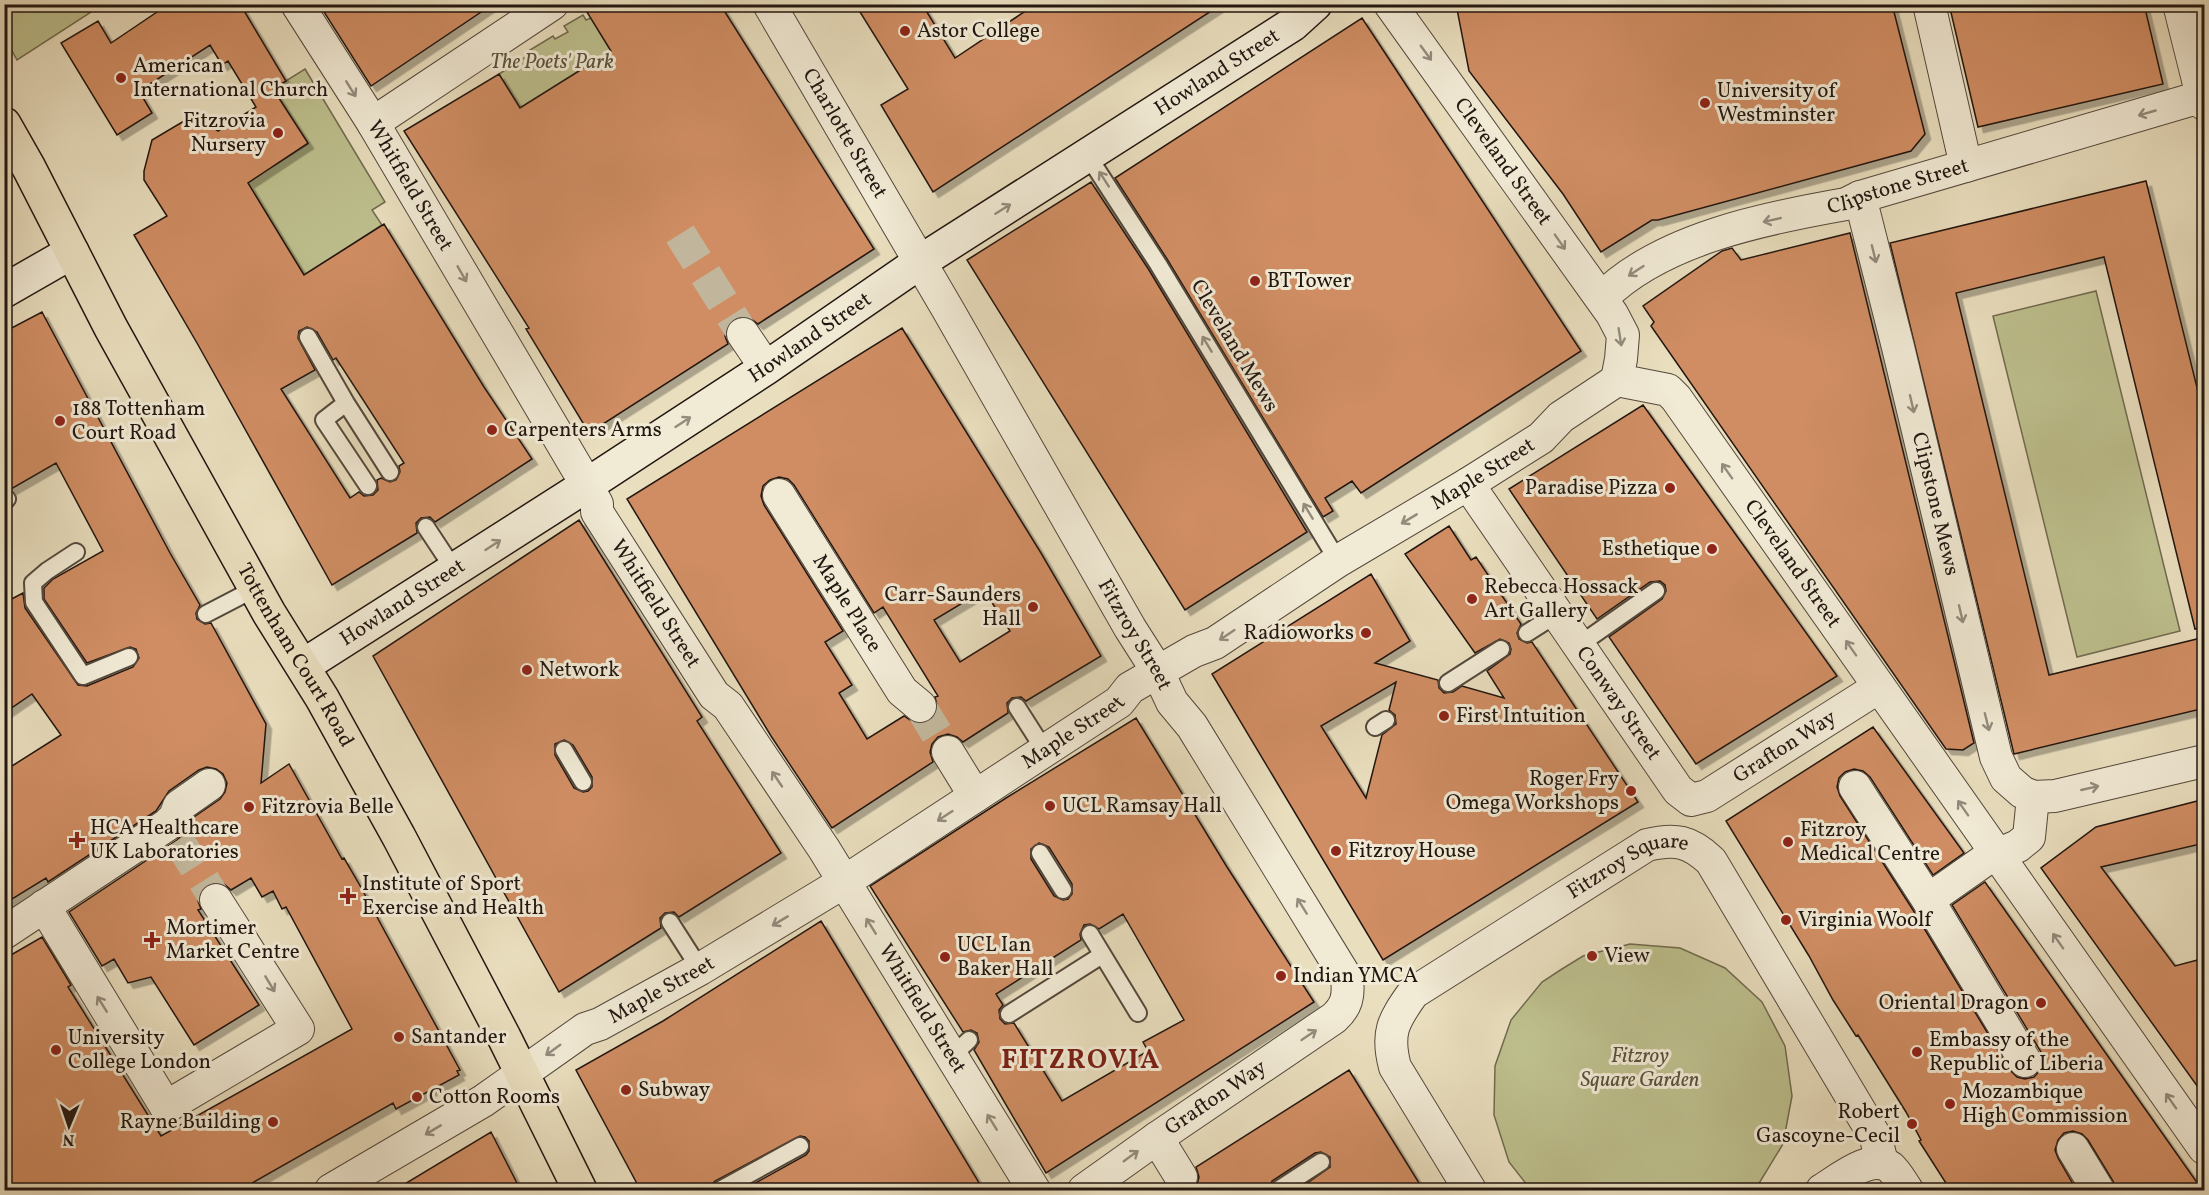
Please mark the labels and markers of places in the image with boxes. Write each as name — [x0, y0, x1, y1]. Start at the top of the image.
place label: Astor College — [917, 17, 1040, 46]
marker: Astor College — [898, 24, 912, 38]
place label: American International Church — [133, 52, 328, 105]
marker: American International Church — [114, 71, 128, 85]
place label: University of Westminster — [1717, 77, 1837, 130]
marker: University of Westminster — [1698, 96, 1712, 110]
place label: Fitzrovia Nursery — [183, 107, 267, 160]
marker: Fitzrovia Nursery — [271, 126, 285, 140]
place label: BT Tower — [1267, 267, 1352, 296]
marker: BT Tower — [1248, 274, 1262, 288]
place label: 188 Tottenham Court Road — [72, 395, 205, 448]
marker: 188 Tottenham Court Road — [53, 414, 67, 428]
place label: Carpenters Arms — [504, 416, 662, 445]
marker: Carpenters Arms — [485, 423, 499, 437]
place label: Paradise Pizza — [1525, 474, 1658, 503]
marker: Paradise Pizza — [1663, 481, 1677, 495]
place label: Esthetique — [1602, 535, 1700, 564]
marker: Esthetique — [1705, 542, 1719, 556]
place label: Rebecca Hossack Art Gallery — [1484, 573, 1639, 626]
place label: Carr-Saunders Hall — [884, 581, 1021, 634]
marker: Rebecca Hossack Art Gallery — [1465, 592, 1479, 606]
marker: Carr-Saunders Hall — [1026, 600, 1040, 614]
place label: Radioworks — [1244, 619, 1354, 648]
marker: Radioworks — [1359, 626, 1373, 640]
place label: Network — [539, 656, 620, 685]
marker: Network — [520, 663, 534, 677]
place label: First Intuition — [1456, 702, 1586, 731]
marker: First Intuition — [1437, 709, 1451, 723]
place label: Roger Fry Omega Workshops — [1446, 765, 1620, 818]
marker: Roger Fry Omega Workshops — [1624, 784, 1638, 798]
place label: UCL Ramsay Hall — [1062, 792, 1222, 821]
place label: Fitzrovia Belle — [261, 793, 394, 822]
marker: UCL Ramsay Hall — [1043, 799, 1057, 813]
marker: Fitzrovia Belle — [242, 800, 256, 814]
place label: HCA Healthcare UK Laboratories — [90, 814, 239, 867]
place label: Fitzroy Medical Centre — [1800, 816, 1940, 869]
marker: HCA Healthcare UK Laboratories — [68, 831, 86, 849]
marker: Fitzroy Medical Centre — [1781, 835, 1795, 849]
place label: Fitzroy House — [1348, 837, 1476, 866]
marker: Fitzroy House — [1329, 844, 1343, 858]
place label: Institute of Sport Exercise and Health — [362, 870, 544, 923]
marker: Institute of Sport Exercise and Health — [339, 887, 357, 905]
place label: Virginia Woolf — [1798, 906, 1933, 935]
marker: Virginia Woolf — [1779, 913, 1793, 927]
place label: Mortimer Market Centre — [166, 914, 300, 967]
marker: Mortimer Market Centre — [143, 931, 161, 949]
place label: UCL Ian Baker Hall — [957, 931, 1053, 984]
place label: View — [1604, 942, 1650, 971]
marker: View — [1585, 949, 1599, 963]
marker: UCL Ian Baker Hall — [938, 950, 952, 964]
place label: Indian YMCA — [1293, 962, 1418, 991]
marker: Indian YMCA — [1274, 969, 1288, 983]
place label: Oriental Dragon — [1879, 989, 2029, 1018]
marker: Oriental Dragon — [2034, 996, 2048, 1010]
place label: Santander — [411, 1023, 507, 1052]
place label: University College London — [68, 1024, 211, 1077]
place label: Embassy of the Republic of Liberia — [1929, 1026, 2104, 1079]
marker: Santander — [392, 1030, 406, 1044]
marker: University College London — [49, 1043, 63, 1057]
marker: Embassy of the Republic of Liberia — [1910, 1045, 1924, 1059]
place label: Subway — [638, 1076, 711, 1105]
place label: Mozambique High Commission — [1962, 1078, 2128, 1131]
place label: Cotton Rooms — [429, 1083, 560, 1112]
marker: Subway — [619, 1083, 633, 1097]
marker: Cotton Rooms — [410, 1090, 424, 1104]
marker: Mozambique High Commission — [1943, 1097, 1957, 1111]
place label: Robert Gascoyne-Cecil — [1756, 1098, 1900, 1151]
place label: Rayne Building — [120, 1108, 261, 1137]
marker: Rayne Building — [266, 1115, 280, 1129]
marker: Robert Gascoyne-Cecil — [1905, 1117, 1919, 1131]

